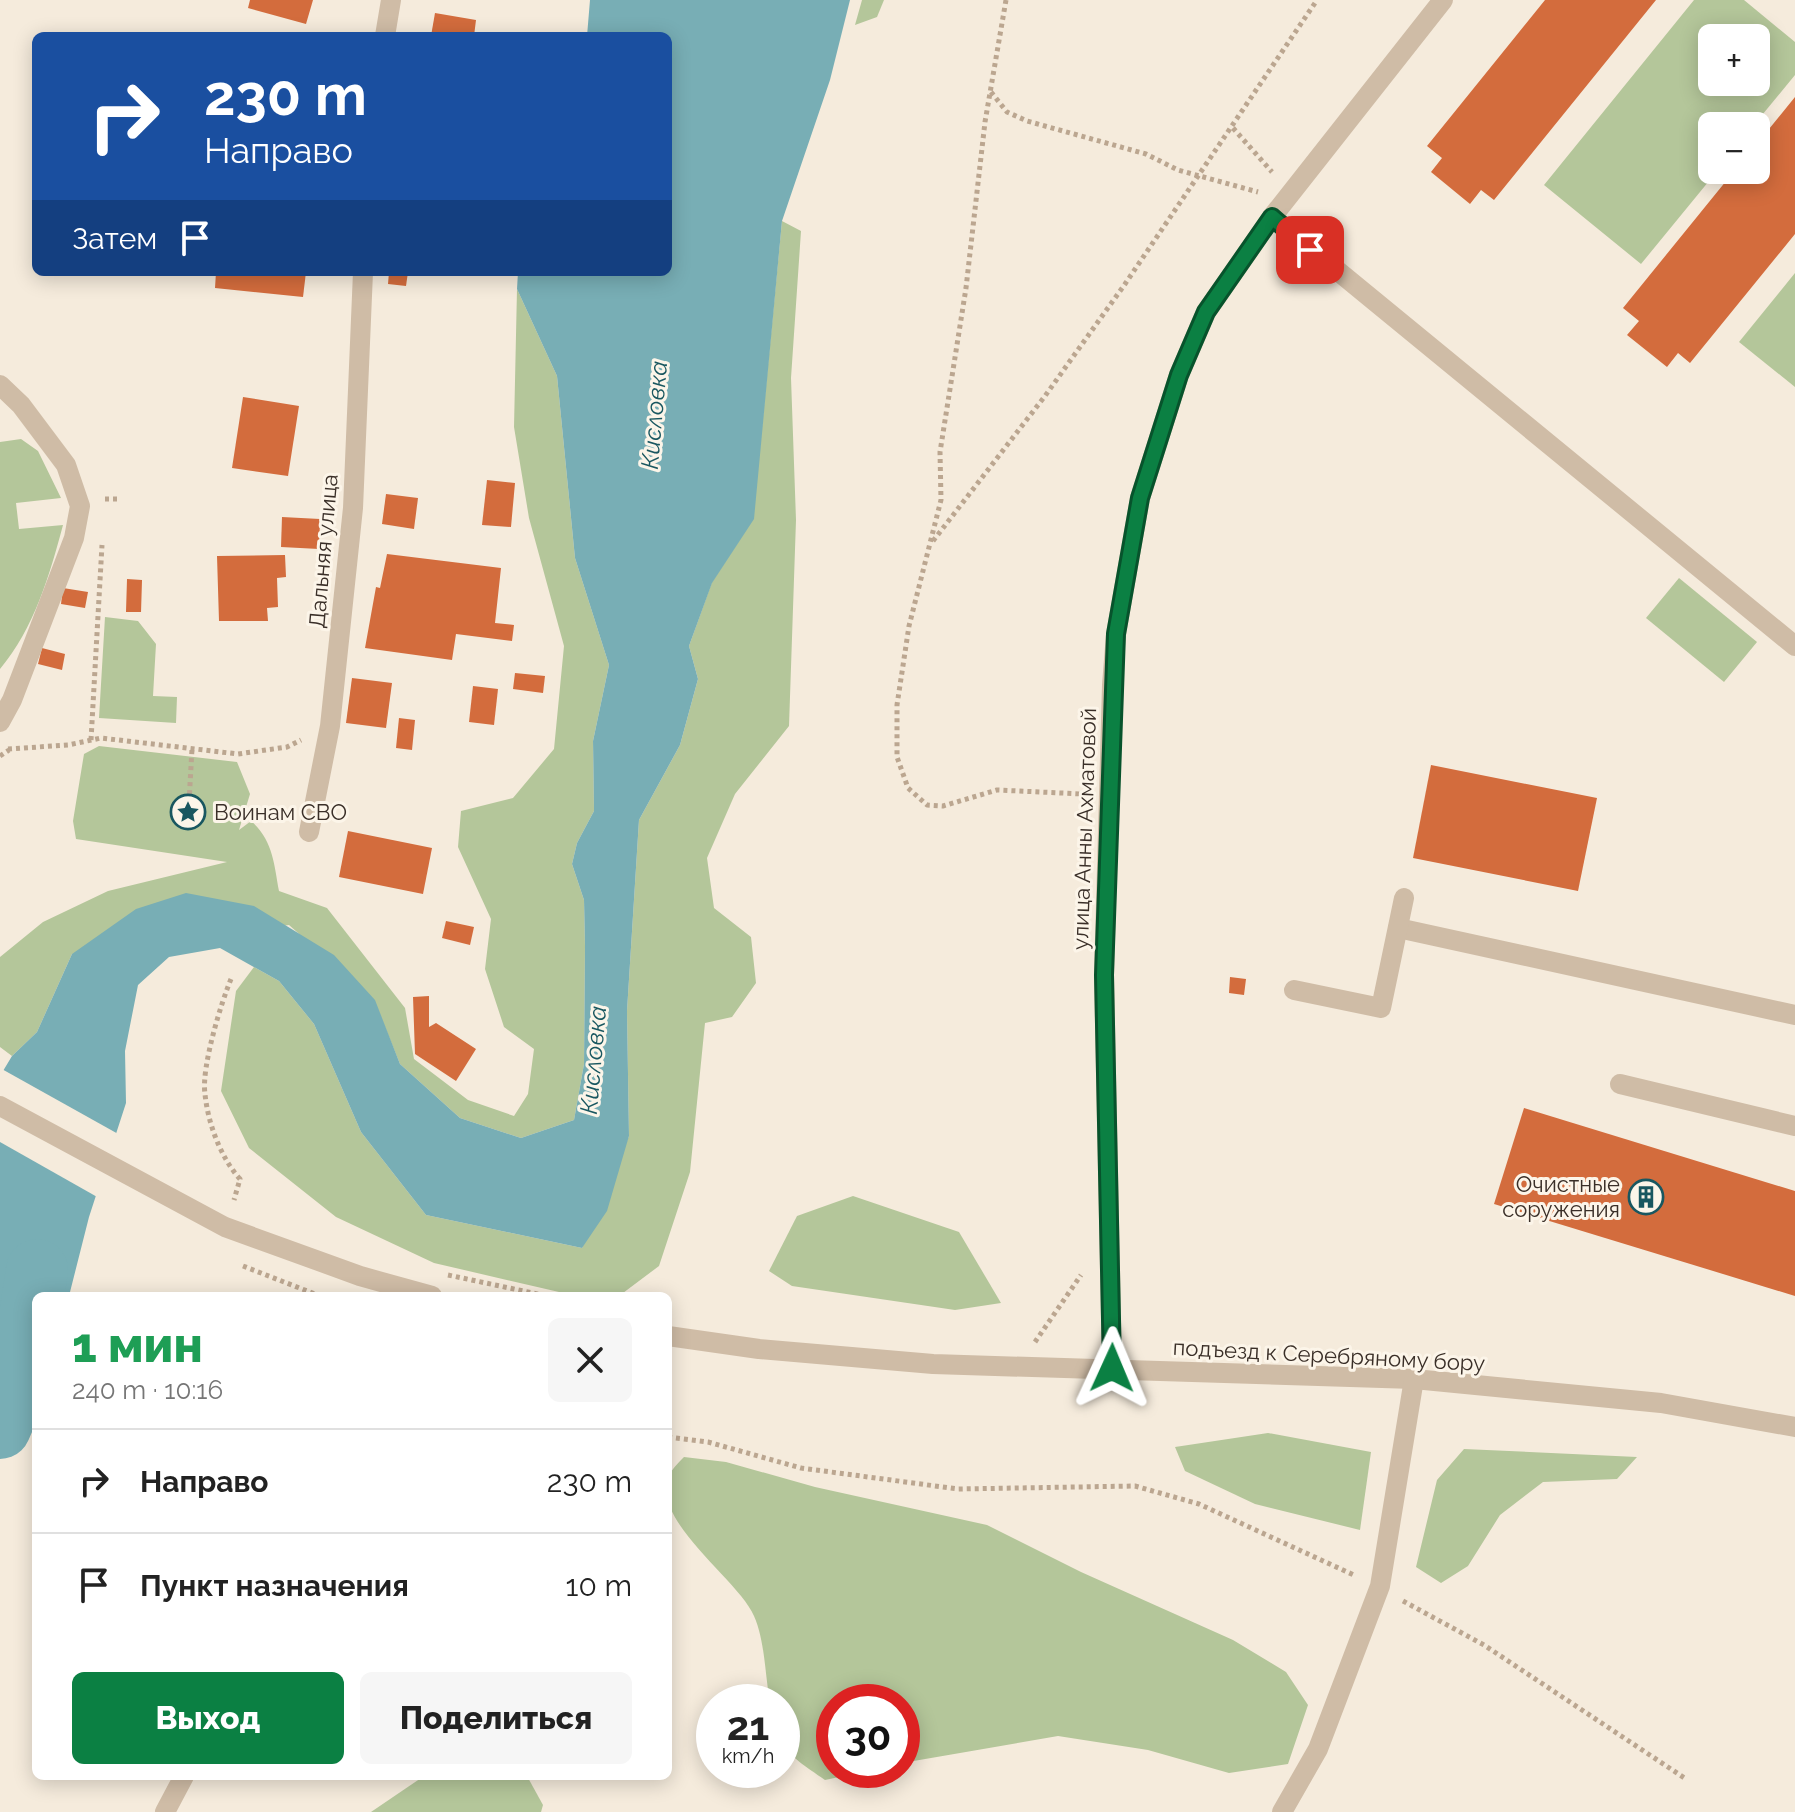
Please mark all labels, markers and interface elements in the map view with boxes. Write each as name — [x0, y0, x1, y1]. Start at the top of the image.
map controls — [1698, 24, 1770, 184]
button: + — [1698, 24, 1770, 96]
text: 230 m — [204, 62, 367, 128]
icon: right — [72, 64, 176, 168]
button: − — [1698, 112, 1770, 184]
text: Направо — [204, 129, 353, 171]
icon: arrive — [173, 216, 217, 260]
pin — [1276, 216, 1344, 284]
text: Затем — [72, 221, 157, 256]
icon: arrive — [1288, 228, 1332, 272]
water label: Кисловка — [635, 360, 673, 470]
street label: Дальняя улица — [303, 473, 343, 629]
street label: улица Анны Ахматовой — [1067, 708, 1101, 950]
place icon: Воинам СВО — [169, 793, 207, 831]
place label: Воинам СВО — [214, 799, 347, 825]
water label: Кисловка — [574, 1005, 612, 1115]
place label: Очистные соружения — [1502, 1171, 1620, 1222]
building icon: Очистные соружения — [1627, 1178, 1665, 1216]
text: 1 мин — [72, 1317, 203, 1373]
button: close — [548, 1318, 632, 1402]
position arrow — [1070, 1326, 1154, 1410]
street label: подъезд к Серебряному бору — [1172, 1334, 1486, 1376]
text: 240 m · 10:16 — [72, 1375, 223, 1405]
icon: right — [72, 1459, 116, 1503]
text: Направо — [140, 1464, 269, 1499]
text: 230 m — [547, 1464, 632, 1499]
icon: arrive — [72, 1563, 116, 1607]
text: Пункт назначения — [140, 1568, 409, 1603]
text: 10 m — [566, 1568, 632, 1603]
button: Выход — [72, 1672, 344, 1764]
button: Поделиться — [360, 1672, 632, 1764]
speed limit sign: 30 — [816, 1684, 920, 1788]
text: 21 — [727, 1702, 769, 1749]
text: km/h — [722, 1744, 774, 1768]

